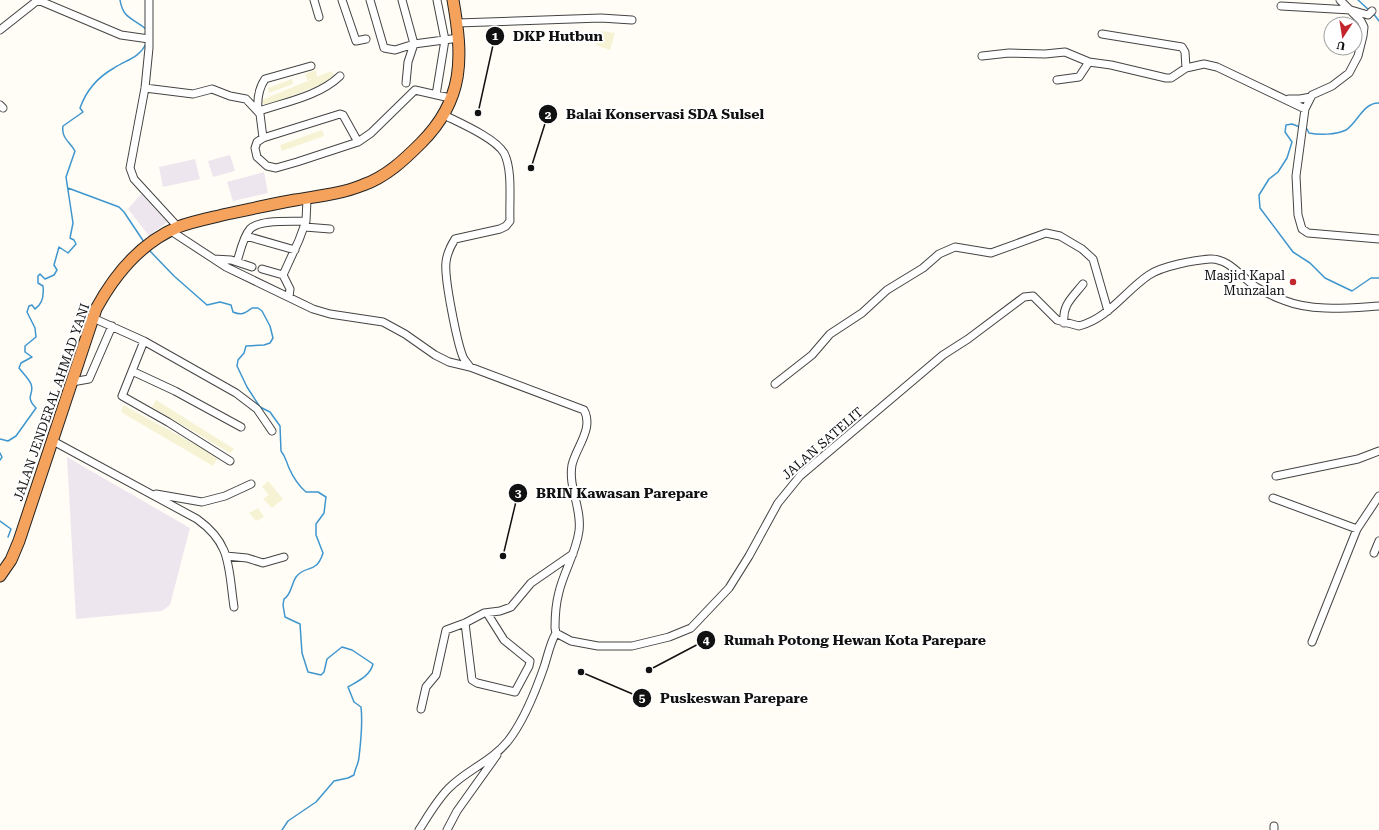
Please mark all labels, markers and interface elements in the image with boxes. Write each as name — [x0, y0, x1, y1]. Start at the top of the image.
north arrow — [1323, 16, 1363, 56]
callout: DKP Hutbun — [485, 23, 611, 49]
text: DKP Hutbun — [513, 28, 604, 44]
text: 1 — [492, 29, 499, 43]
text: U — [1335, 38, 1347, 53]
callout: Balai Konservasi SDA Sulsel — [538, 101, 772, 127]
text: Balai Konservasi SDA Sulsel — [566, 106, 764, 122]
text: 2 — [545, 108, 552, 122]
place label: Masjid Kapal Munzalan — [1204, 268, 1286, 298]
marker: Masjid Kapal Munzalan — [1288, 277, 1298, 287]
street label: JALAN JENDERAL AHMAD YANI — [10, 301, 93, 503]
street label: JALAN SATELIT — [779, 404, 866, 483]
callout: BRIN Kawasan Parepare — [508, 480, 716, 506]
text: BRIN Kawasan Parepare — [536, 485, 708, 501]
text: 3 — [515, 486, 522, 500]
callout: Rumah Potong Hewan Kota Parepare — [696, 627, 994, 653]
text: Rumah Potong Hewan Kota Parepare — [724, 632, 986, 648]
text: 4 — [703, 633, 710, 647]
callout: Puskeswan Parepare — [632, 685, 816, 711]
text: Puskeswan Parepare — [660, 690, 808, 706]
text: 5 — [639, 691, 646, 705]

